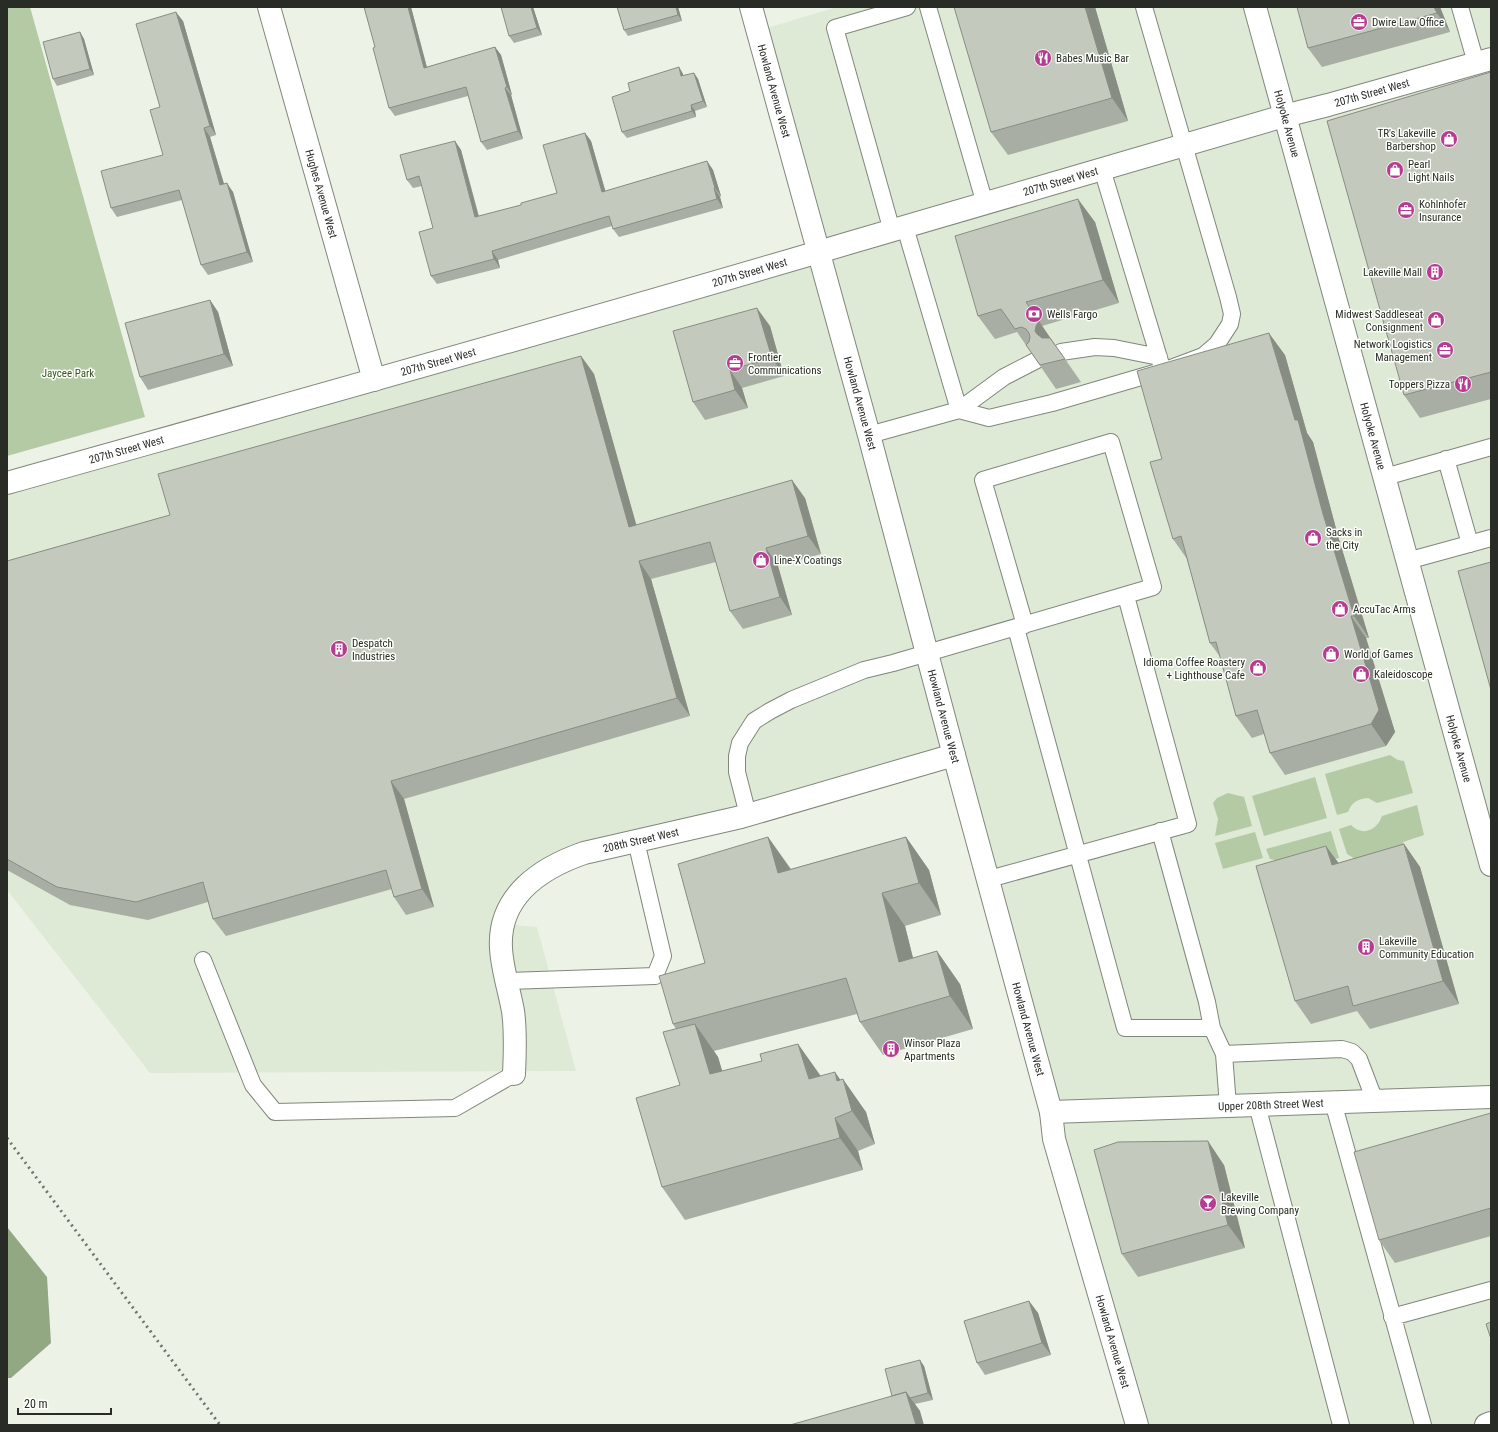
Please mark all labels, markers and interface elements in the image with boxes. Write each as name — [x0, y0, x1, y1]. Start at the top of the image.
office icon: Dwire Law Office — [1349, 12, 1369, 32]
place label: Dwire Law Office — [1372, 16, 1444, 29]
street label: Howland Avenue West — [755, 43, 793, 139]
restaurant icon: Babes Music Bar — [1033, 48, 1053, 68]
place label: Babes Music Bar — [1056, 52, 1129, 65]
street label: 207th Street West — [1333, 76, 1411, 109]
street label: Holyoke Avenue — [1272, 89, 1303, 159]
place label: TR's Lakeville Barbershop — [1378, 127, 1436, 153]
shop icon: TR's Lakeville Barbershop — [1439, 129, 1459, 149]
street label: Hughes Avenue West — [303, 148, 340, 240]
place label: Pearl Light Nails — [1408, 158, 1454, 184]
shop icon: Pearl Light Nails — [1385, 160, 1405, 180]
street label: 207th Street West — [1022, 164, 1100, 198]
place label: Kohlnhofer Insurance — [1419, 198, 1467, 224]
office icon: Kohlnhofer Insurance — [1396, 200, 1416, 220]
street label: 207th Street West — [711, 255, 789, 289]
building icon: Lakeville Mall — [1425, 262, 1445, 282]
place label: Lakeville Mall — [1363, 266, 1422, 279]
bank icon: Wells Fargo — [1024, 304, 1044, 324]
place label: Wells Fargo — [1047, 308, 1098, 321]
place label: Midwest Saddleseat Consignment — [1335, 308, 1423, 334]
shop icon: Midwest Saddleseat Consignment — [1426, 310, 1446, 330]
place label: Network Logistics Management — [1354, 338, 1432, 364]
office icon: Network Logistics Management — [1435, 340, 1455, 360]
street label: 207th Street West — [399, 345, 477, 378]
place label: Frontier Communications — [748, 351, 822, 377]
office icon: Frontier Communications — [725, 353, 745, 373]
street label: Howland Avenue West — [841, 355, 879, 451]
park label: Jaycee Park — [42, 367, 94, 380]
restaurant icon: Toppers Pizza — [1453, 374, 1473, 394]
place label: Toppers Pizza — [1389, 378, 1450, 391]
street label: Holyoke Avenue — [1358, 401, 1388, 471]
street label: 207th Street West — [87, 433, 165, 466]
place label: Sacks in the City — [1326, 526, 1362, 552]
shop icon: Sacks in the City — [1303, 528, 1323, 548]
shop icon: Line-X Coatings — [751, 550, 771, 570]
place label: Line-X Coatings — [774, 554, 842, 567]
shop icon: AccuTac Arms — [1330, 599, 1350, 619]
place label: AccuTac Arms — [1353, 603, 1416, 616]
place label: Despatch Industries — [352, 637, 395, 663]
building icon: Despatch Industries — [329, 639, 349, 659]
shop icon: World of Games — [1321, 644, 1341, 664]
place label: World of Games — [1344, 648, 1413, 661]
place label: Idioma Coffee Roastery + Lighthouse Cafe — [1143, 656, 1245, 682]
shop icon: Idioma Coffee Roastery + Lighthouse Cafe — [1248, 658, 1268, 678]
shop icon: Kaleidoscope — [1351, 664, 1371, 684]
street label: Howland Avenue West — [925, 668, 962, 765]
place label: Kaleidoscope — [1374, 668, 1433, 681]
street label: Holyoke Avenue — [1444, 713, 1474, 784]
street label: 208th Street West — [602, 825, 680, 855]
place label: Lakeville Community Education — [1379, 935, 1474, 961]
building icon: Lakeville Community Education — [1356, 937, 1376, 957]
street label: Howland Avenue West — [1010, 981, 1047, 1077]
place label: Winsor Plaza Apartments — [904, 1037, 961, 1063]
building icon: Winsor Plaza Apartments — [881, 1039, 901, 1059]
street label: Upper 208th Street West — [1218, 1096, 1324, 1113]
place label: Lakeville Brewing Company — [1221, 1191, 1299, 1217]
bar icon: Lakeville Brewing Company — [1198, 1193, 1218, 1213]
street label: Howland Avenue West — [1093, 1293, 1132, 1390]
scale bar — [18, 1390, 111, 1416]
text: 20 m — [24, 1397, 48, 1411]

